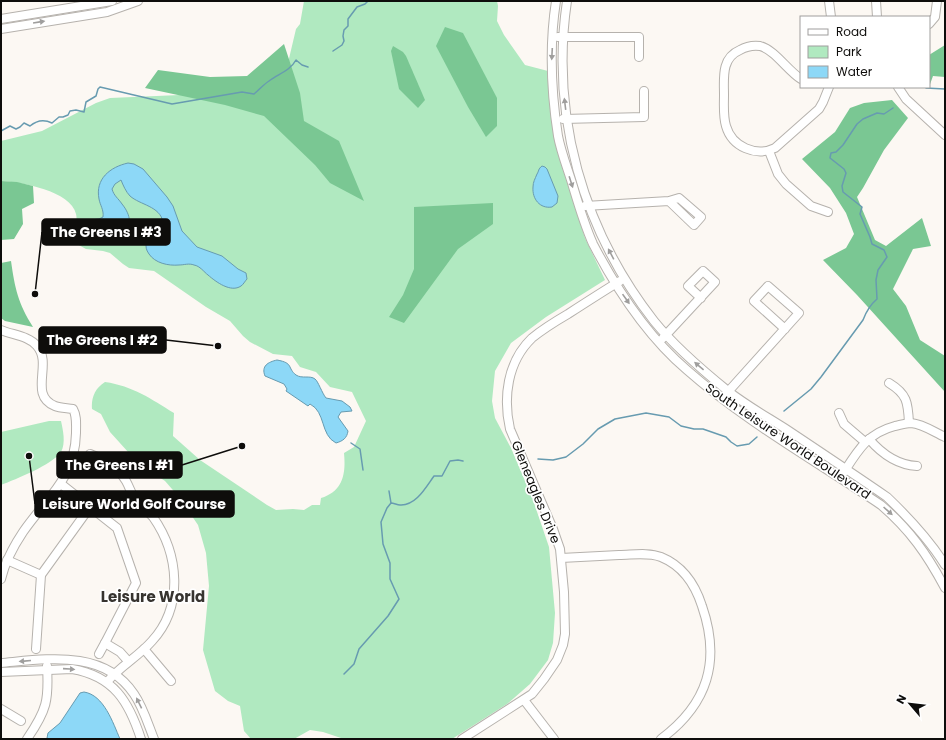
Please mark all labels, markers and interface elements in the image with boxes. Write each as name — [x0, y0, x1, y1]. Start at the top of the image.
legend — [800, 16, 930, 88]
one-way arrow — [33, 19, 46, 25]
text: Road — [836, 23, 867, 40]
text: Park — [836, 43, 863, 60]
one-way arrow — [549, 48, 555, 61]
text: Water — [836, 63, 873, 80]
one-way arrow — [562, 98, 568, 110]
one-way arrow — [568, 176, 574, 188]
callout: The Greens I #3 — [42, 219, 170, 245]
text: The Greens I #3 — [50, 222, 162, 242]
one-way arrow — [608, 248, 614, 260]
one-way arrow — [622, 293, 630, 304]
callout: The Greens I #2 — [39, 327, 166, 353]
text: The Greens I #2 — [46, 330, 158, 350]
one-way arrow — [694, 362, 704, 371]
street label: South Leisure World Boulevard — [701, 378, 875, 504]
street label: Gleneagles Drive — [507, 438, 565, 546]
callout: The Greens I #1 — [57, 452, 182, 478]
text: The Greens I #1 — [65, 455, 173, 475]
callout: Leisure World Golf Course — [35, 491, 234, 517]
text: Leisure World Golf Course — [42, 494, 226, 514]
one-way arrow — [883, 506, 893, 516]
district label: Leisure World — [101, 586, 205, 607]
one-way arrow — [19, 657, 31, 664]
one-way arrow — [63, 666, 76, 673]
north arrow — [890, 684, 930, 724]
text: N — [892, 692, 910, 707]
one-way arrow — [136, 697, 142, 709]

